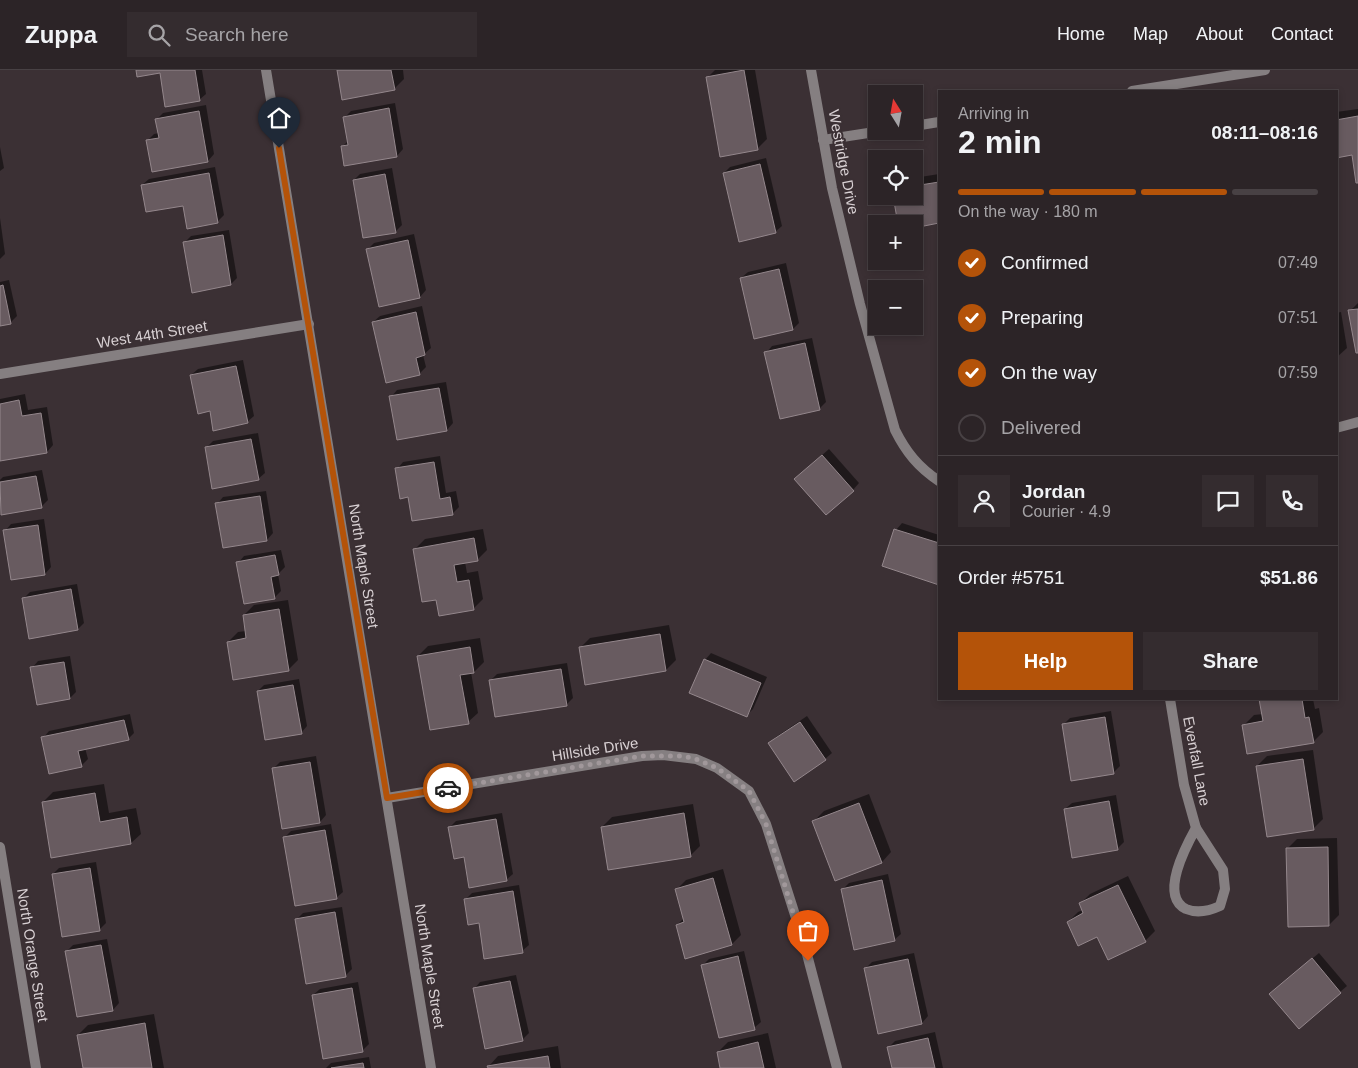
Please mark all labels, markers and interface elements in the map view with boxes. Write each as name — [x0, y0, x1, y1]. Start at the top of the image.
search box — [127, 12, 477, 57]
text: Zuppa — [25, 21, 97, 48]
icon: search — [145, 21, 173, 49]
text: Search here — [185, 24, 289, 45]
text: Home — [1057, 24, 1105, 44]
text: Map — [1133, 24, 1168, 44]
text: About — [1196, 24, 1243, 44]
text: Contact — [1271, 24, 1333, 44]
north arrow — [868, 85, 922, 140]
map controls — [868, 85, 923, 335]
pin — [258, 97, 300, 148]
icon: home — [265, 104, 293, 132]
text: Arriving in — [958, 105, 1029, 122]
street label: Westridge Drive — [826, 108, 862, 216]
text: 08:11–08:16 — [1211, 122, 1318, 143]
text: 2 min — [958, 124, 1042, 160]
button: locate — [868, 150, 923, 205]
text: On the way · 180 m — [958, 203, 1098, 220]
button: + — [868, 215, 923, 270]
icon: check — [958, 249, 986, 277]
text: Confirmed — [1001, 252, 1089, 273]
text: 07:49 — [1278, 254, 1318, 271]
button: − — [868, 280, 923, 335]
icon: check — [958, 304, 986, 332]
text: Preparing — [1001, 307, 1083, 328]
text: 07:51 — [1278, 309, 1318, 326]
street label: West 44th Street — [96, 317, 209, 351]
icon: check — [958, 359, 986, 387]
text: On the way — [1001, 362, 1097, 383]
text: 07:59 — [1278, 364, 1318, 381]
text: Delivered — [1001, 417, 1081, 438]
button: person — [958, 475, 1010, 527]
button: chat — [1202, 475, 1254, 527]
button: phone — [1266, 475, 1318, 527]
text: Jordan — [1022, 481, 1085, 502]
street label: North Maple Street — [346, 502, 382, 630]
text: Courier · 4.9 — [1022, 503, 1111, 520]
text: Order #5751 — [958, 567, 1065, 588]
text: $51.86 — [1260, 567, 1318, 588]
button: Help — [958, 632, 1133, 690]
button: Share — [1143, 632, 1318, 690]
street label: Evenfall Lane — [1180, 715, 1214, 807]
street label: Hillside Drive — [550, 734, 640, 764]
courier — [423, 763, 473, 813]
icon: car — [434, 774, 462, 802]
street label: North Orange Street — [14, 887, 52, 1024]
street label: North Maple Street — [412, 902, 448, 1030]
pin — [787, 910, 829, 961]
icon: bag — [794, 917, 822, 945]

